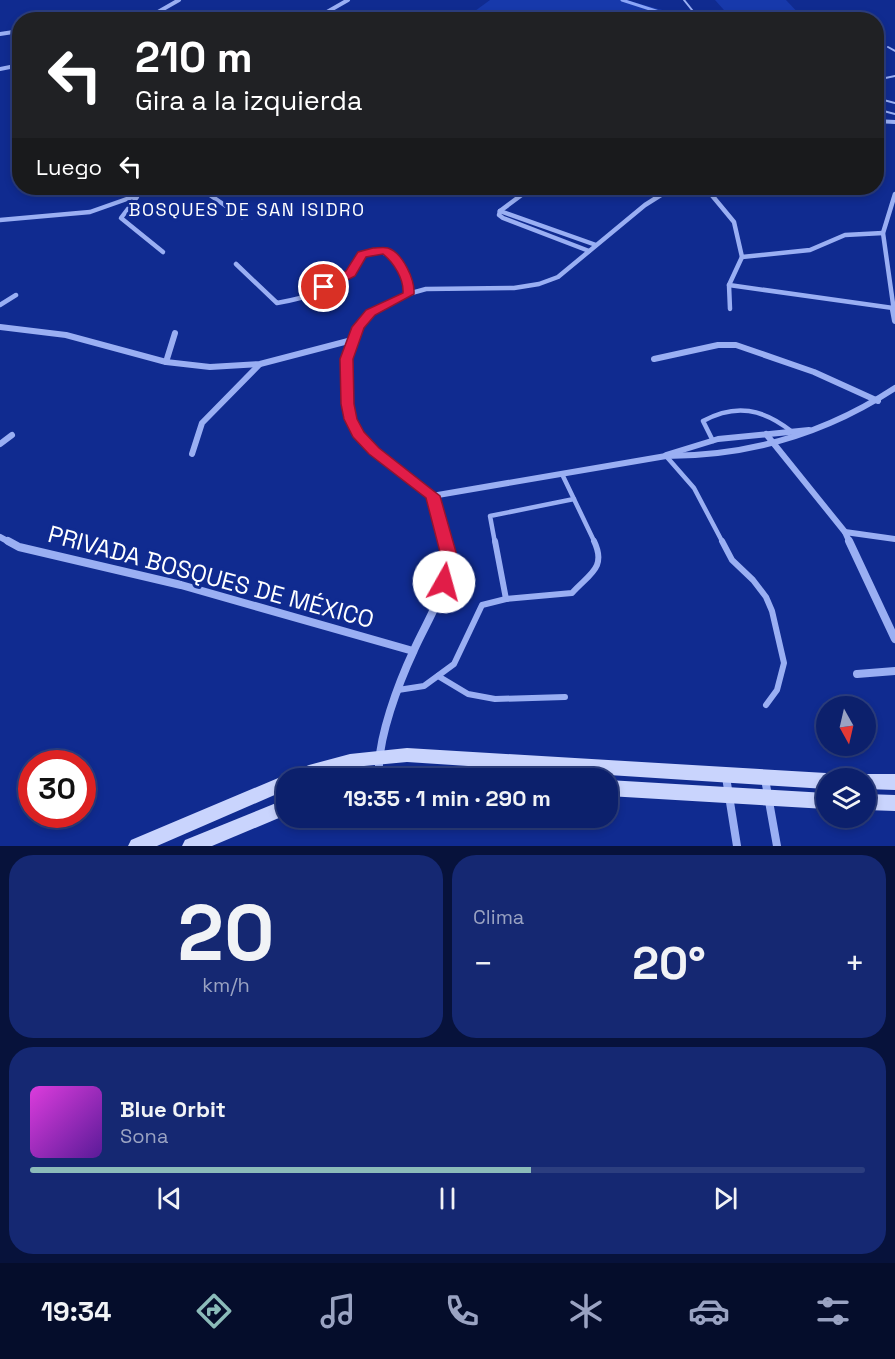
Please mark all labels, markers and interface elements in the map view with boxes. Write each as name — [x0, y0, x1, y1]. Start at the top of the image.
text: 210 m — [135, 31, 253, 84]
icon: left — [36, 36, 114, 114]
text: Gira a la izquierda — [135, 83, 362, 118]
icon: left — [114, 150, 147, 183]
text: Luego — [36, 153, 102, 181]
district label: BOSQUES DE SAN ISIDRO — [128, 198, 366, 221]
pin — [298, 261, 349, 312]
icon: arrive — [307, 270, 340, 303]
street label: PRIVADA BOSQUES DE MÉXICO — [45, 518, 378, 635]
position arrow — [412, 550, 476, 614]
north arrow — [816, 696, 876, 756]
map controls — [816, 696, 876, 828]
speed limit sign: 30 — [18, 750, 96, 828]
button: layers — [816, 768, 876, 828]
text: 19:35 · 1 min · 290 m — [343, 784, 551, 812]
text: 20 — [178, 883, 274, 983]
text: Clima — [473, 904, 524, 930]
text: 20° — [632, 935, 706, 992]
text: − — [473, 943, 493, 985]
text: + — [845, 943, 865, 985]
text: km/h — [202, 972, 250, 998]
text: Blue Orbit — [120, 1095, 226, 1123]
text: Sona — [120, 1123, 168, 1149]
icon: previous — [153, 1182, 186, 1215]
icon: pause — [431, 1182, 464, 1215]
icon: next — [709, 1182, 742, 1215]
icon: directions — [193, 1290, 235, 1332]
icon: music — [317, 1290, 359, 1332]
icon: phone — [441, 1290, 483, 1332]
icon: climate — [565, 1290, 607, 1332]
icon: car — [688, 1290, 730, 1332]
icon: filters — [812, 1290, 854, 1332]
text: 19:34 — [41, 1294, 111, 1329]

